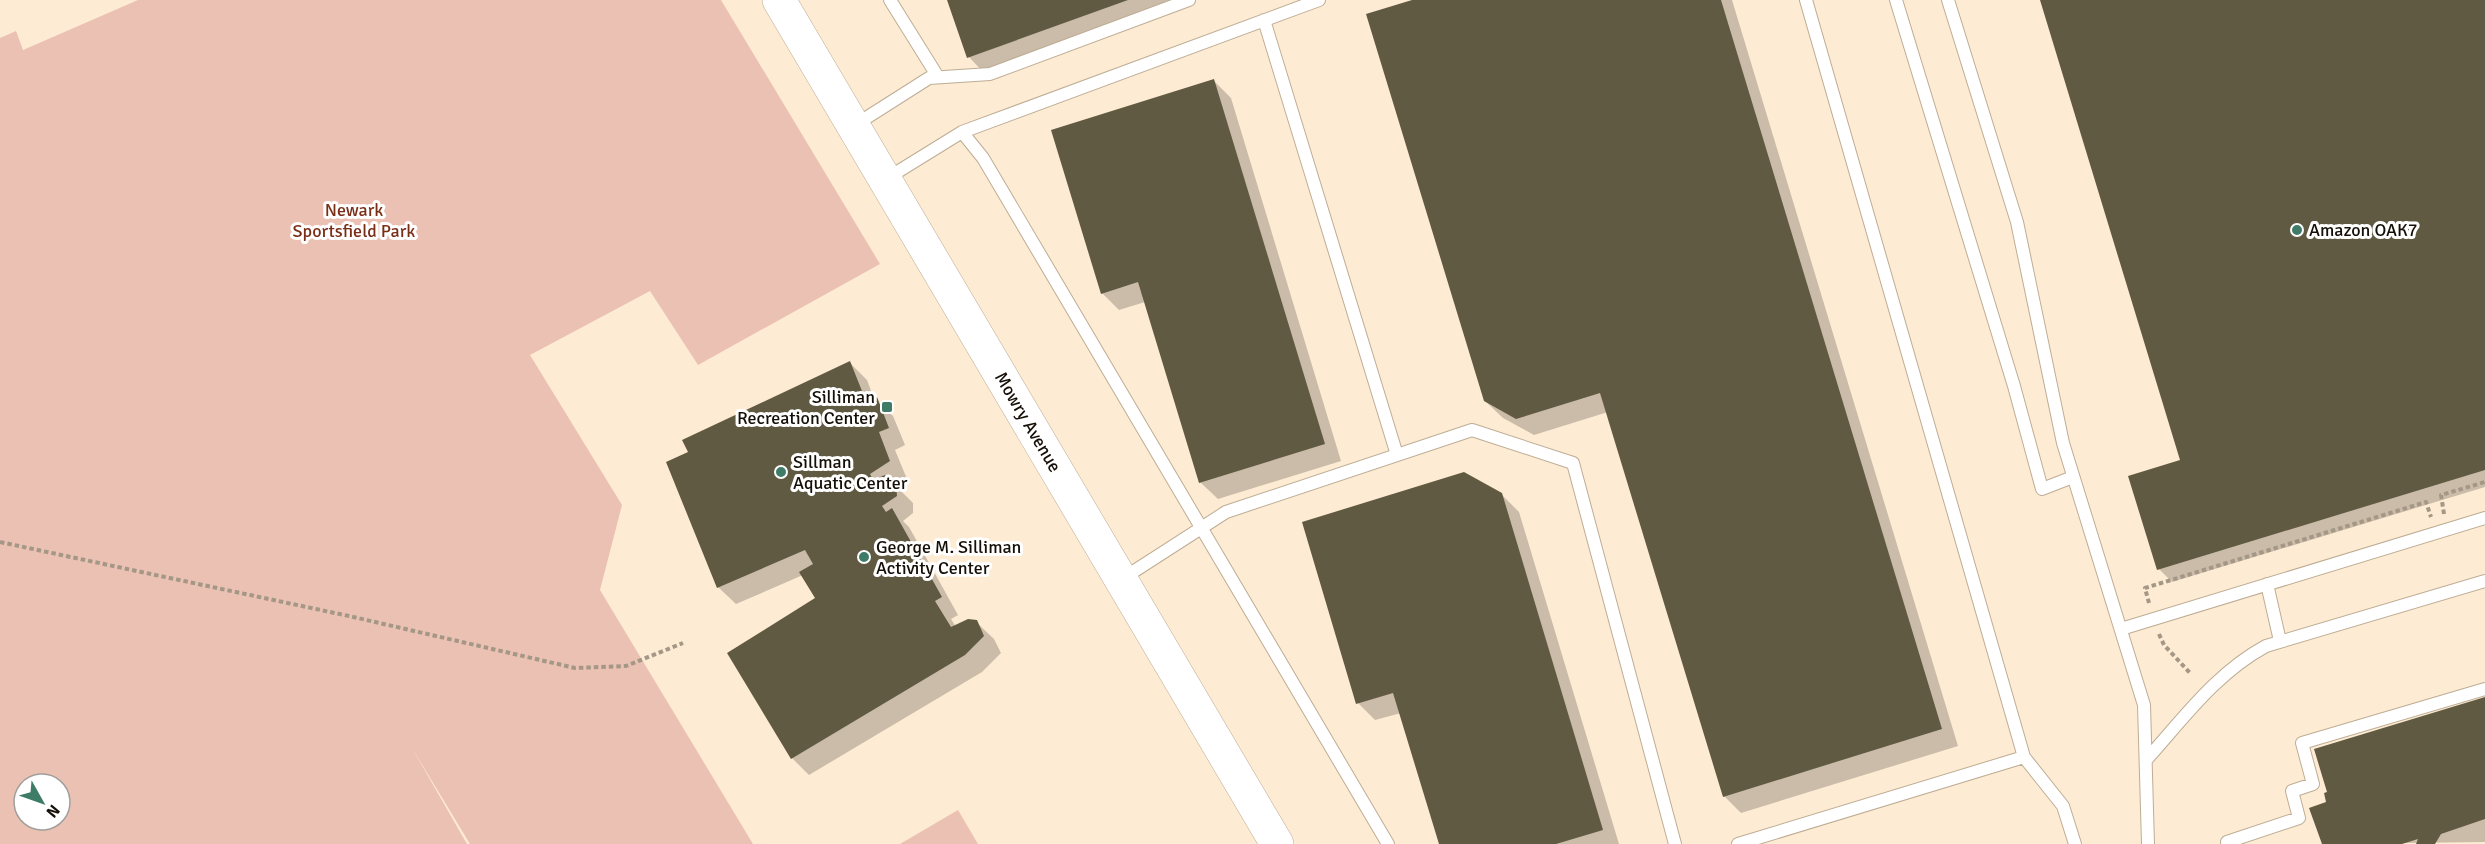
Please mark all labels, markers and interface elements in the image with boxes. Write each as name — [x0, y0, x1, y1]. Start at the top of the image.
park label: Newark Sportsfield Park — [293, 199, 415, 242]
place label: Amazon OAK7 — [2309, 219, 2417, 241]
marker: Amazon OAK7 — [2290, 223, 2304, 237]
street label: Mowry Avenue — [990, 368, 1066, 476]
place label: Silliman Recreation Center — [737, 386, 875, 429]
marker: Silliman Recreation Center — [880, 400, 894, 414]
place label: Sillman Aquatic Center — [793, 451, 908, 494]
marker: Sillman Aquatic Center — [774, 465, 788, 479]
place label: George M. Silliman Activity Center — [876, 536, 1021, 579]
marker: George M. Silliman Activity Center — [857, 550, 871, 564]
north arrow — [12, 772, 72, 832]
text: N — [41, 800, 64, 822]

